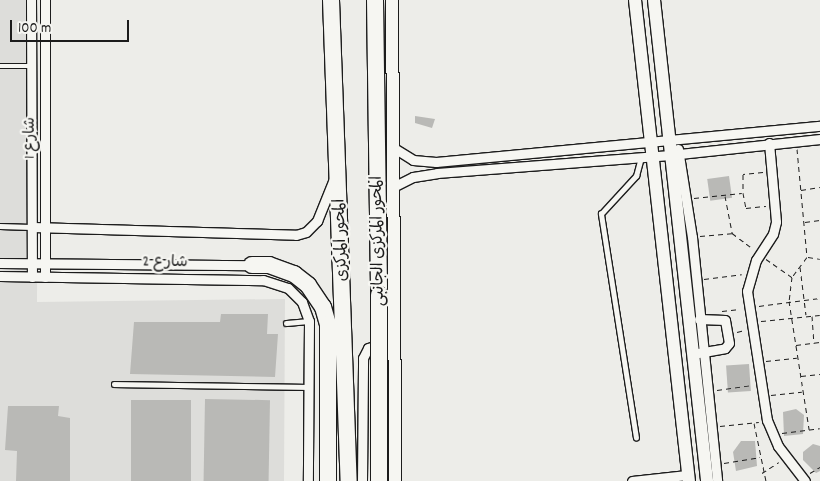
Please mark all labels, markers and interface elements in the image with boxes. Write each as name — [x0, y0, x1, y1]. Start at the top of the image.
scale bar — [12, 10, 131, 42]
text: 100 m — [18, 18, 51, 40]
street label: شارع 1 — [21, 117, 41, 159]
street label: المحور المركزى الجانبى — [368, 176, 390, 306]
street label: المحور المركزى — [331, 198, 353, 282]
street label: شارع 2 — [142, 253, 188, 273]

